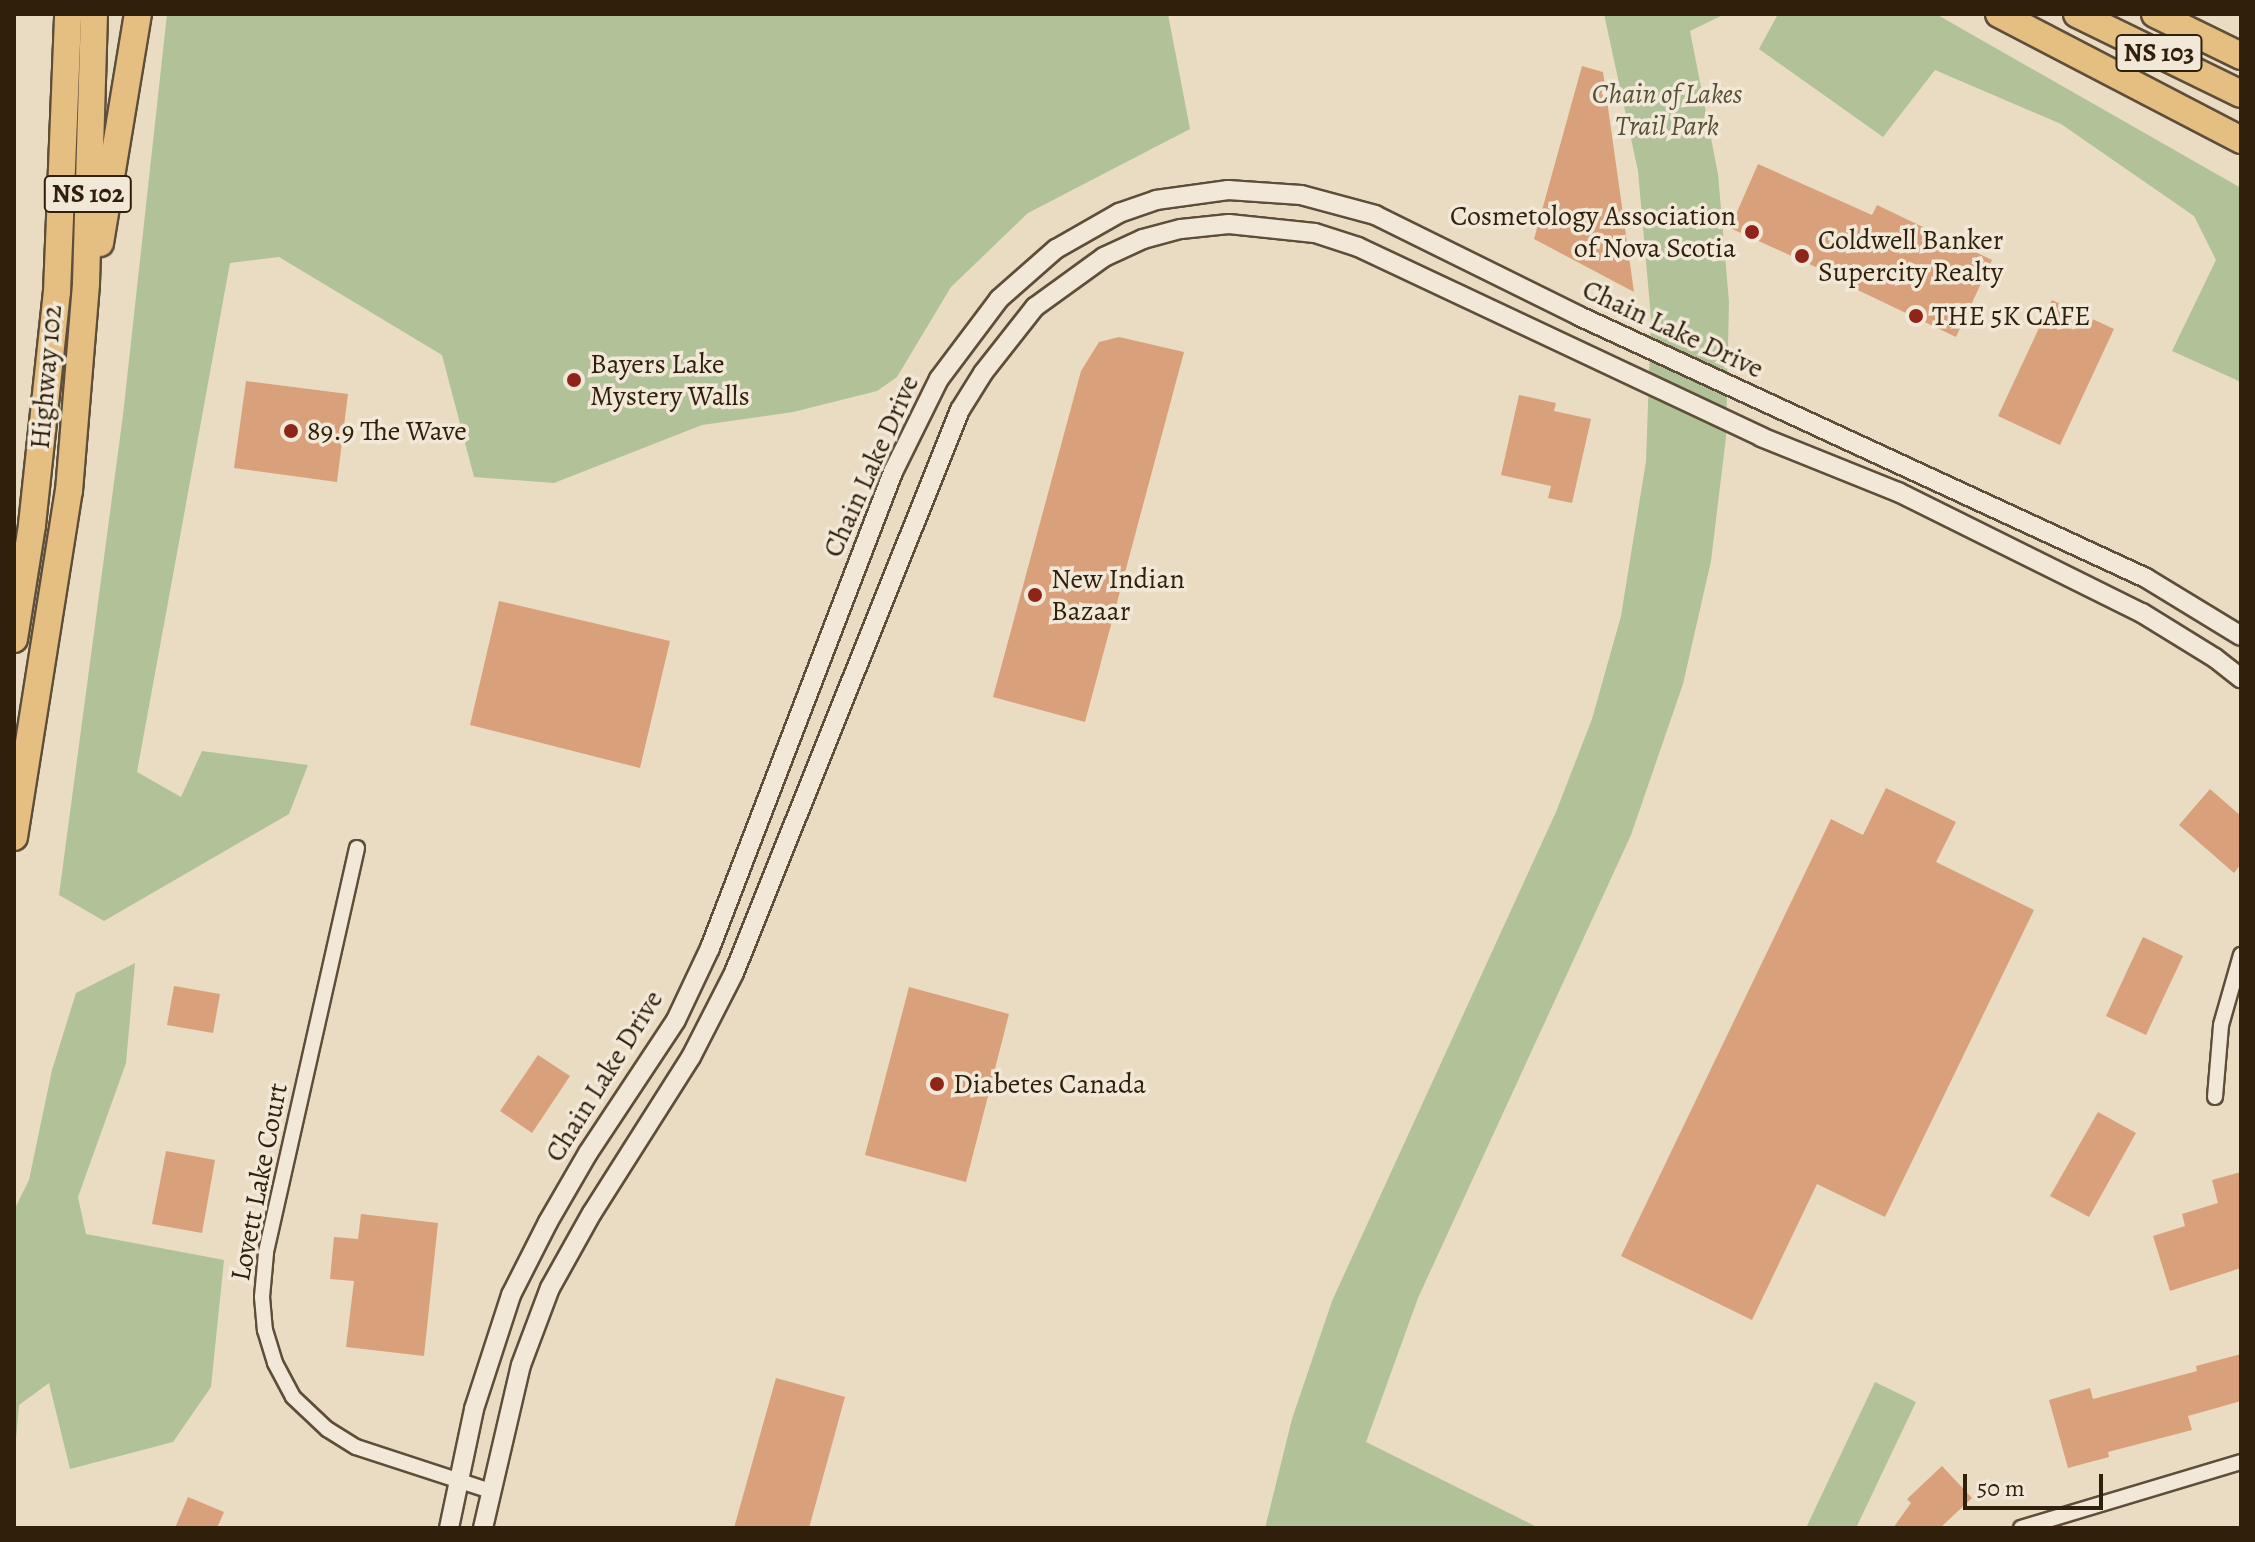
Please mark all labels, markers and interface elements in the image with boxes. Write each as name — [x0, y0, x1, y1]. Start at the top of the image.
road number: NS 103 — [2115, 31, 2203, 75]
park label: Chain of Lakes Trail Park — [1592, 77, 1742, 143]
road number: NS 102 — [42, 172, 134, 216]
place label: Cosmetology Association of Nova Scotia — [1450, 199, 1736, 265]
marker: Cosmetology Association of Nova Scotia — [1743, 223, 1761, 241]
place label: Coldwell Banker Supercity Realty — [1818, 223, 2004, 289]
marker: Coldwell Banker Supercity Realty — [1793, 247, 1811, 265]
street label: Chain Lake Drive — [1577, 272, 1769, 386]
place label: THE 5K CAFE — [1932, 299, 2090, 333]
street label: Highway 102 — [23, 303, 69, 451]
marker: THE 5K CAFE — [1907, 307, 1925, 325]
place label: Bayers Lake Mystery Walls — [590, 347, 750, 413]
street label: Chain Lake Drive — [816, 370, 926, 562]
marker: Bayers Lake Mystery Walls — [565, 371, 583, 389]
place label: 89.9 The Wave — [307, 414, 467, 448]
marker: 89.9 The Wave — [282, 422, 300, 440]
place label: New Indian Bazaar — [1051, 562, 1185, 628]
marker: New Indian Bazaar — [1026, 586, 1044, 604]
street label: Chain Lake Drive — [538, 984, 670, 1168]
place label: Diabetes Canada — [953, 1067, 1146, 1101]
marker: Diabetes Canada — [928, 1075, 946, 1093]
street label: Lovett Lake Court — [223, 1080, 295, 1284]
scale bar — [1967, 1458, 2107, 1508]
text: 50 m — [1977, 1472, 2025, 1504]

